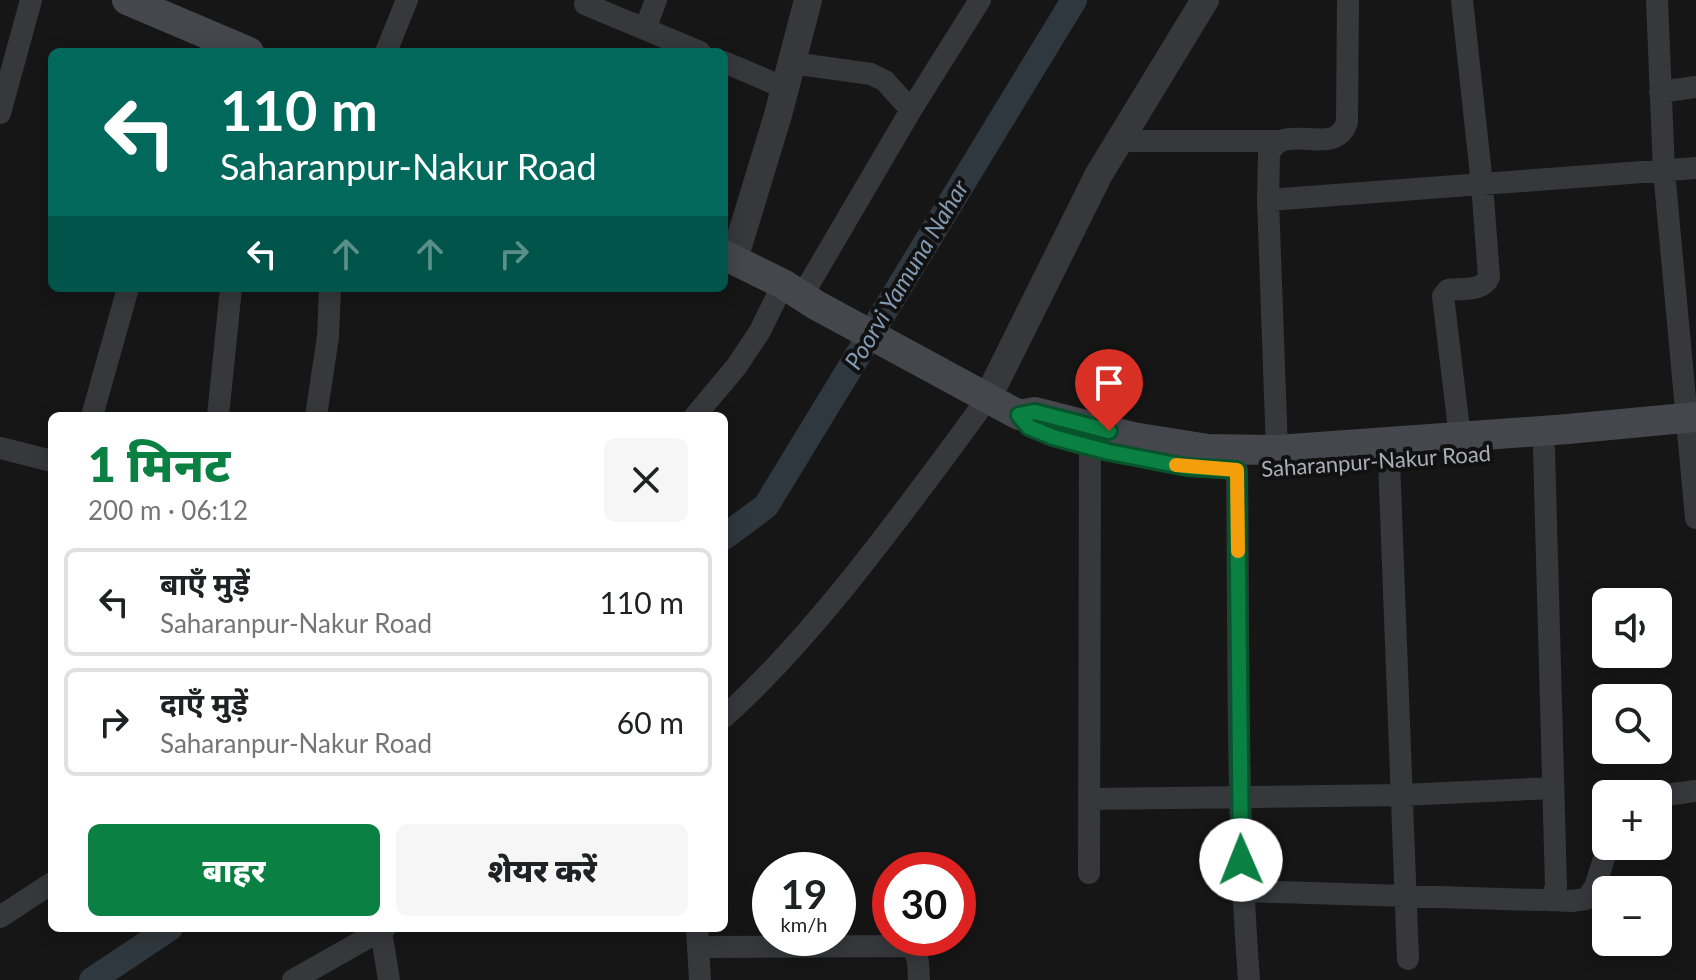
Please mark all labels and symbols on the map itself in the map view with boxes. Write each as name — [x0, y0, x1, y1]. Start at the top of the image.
water label: Poorvi Yamuna Nahar — [838, 174, 974, 374]
pin — [1075, 349, 1143, 431]
street label: Saharanpur-Nakur Road — [1260, 439, 1492, 482]
position arrow — [1199, 818, 1283, 902]
speed limit sign: 30 — [872, 852, 976, 956]

